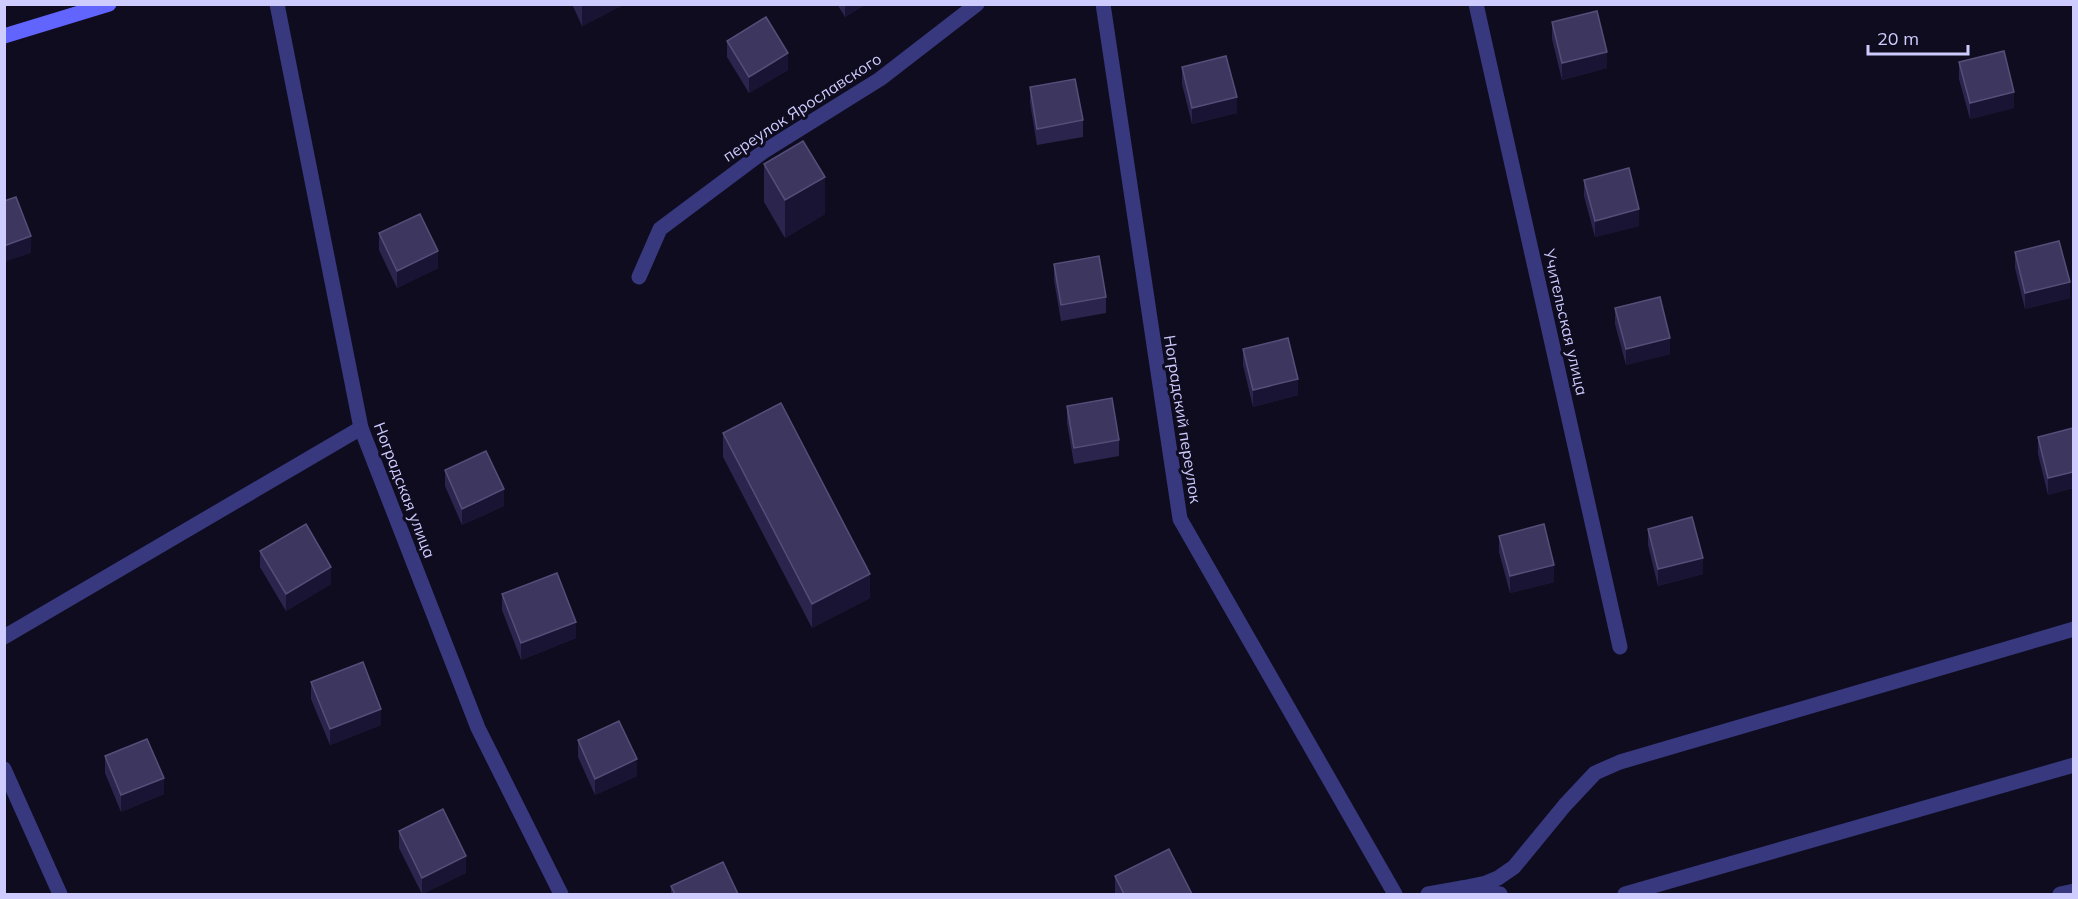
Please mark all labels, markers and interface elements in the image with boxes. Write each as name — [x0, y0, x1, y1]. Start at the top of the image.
scale bar — [1868, 18, 1968, 56]
text: 20 m — [1877, 27, 1919, 50]
street label: переулок Ярославского — [719, 48, 885, 166]
street label: Учительская улица — [1539, 246, 1593, 397]
street label: Ноградский переулок — [1160, 333, 1206, 505]
street label: Ноградская улица — [370, 419, 440, 561]

